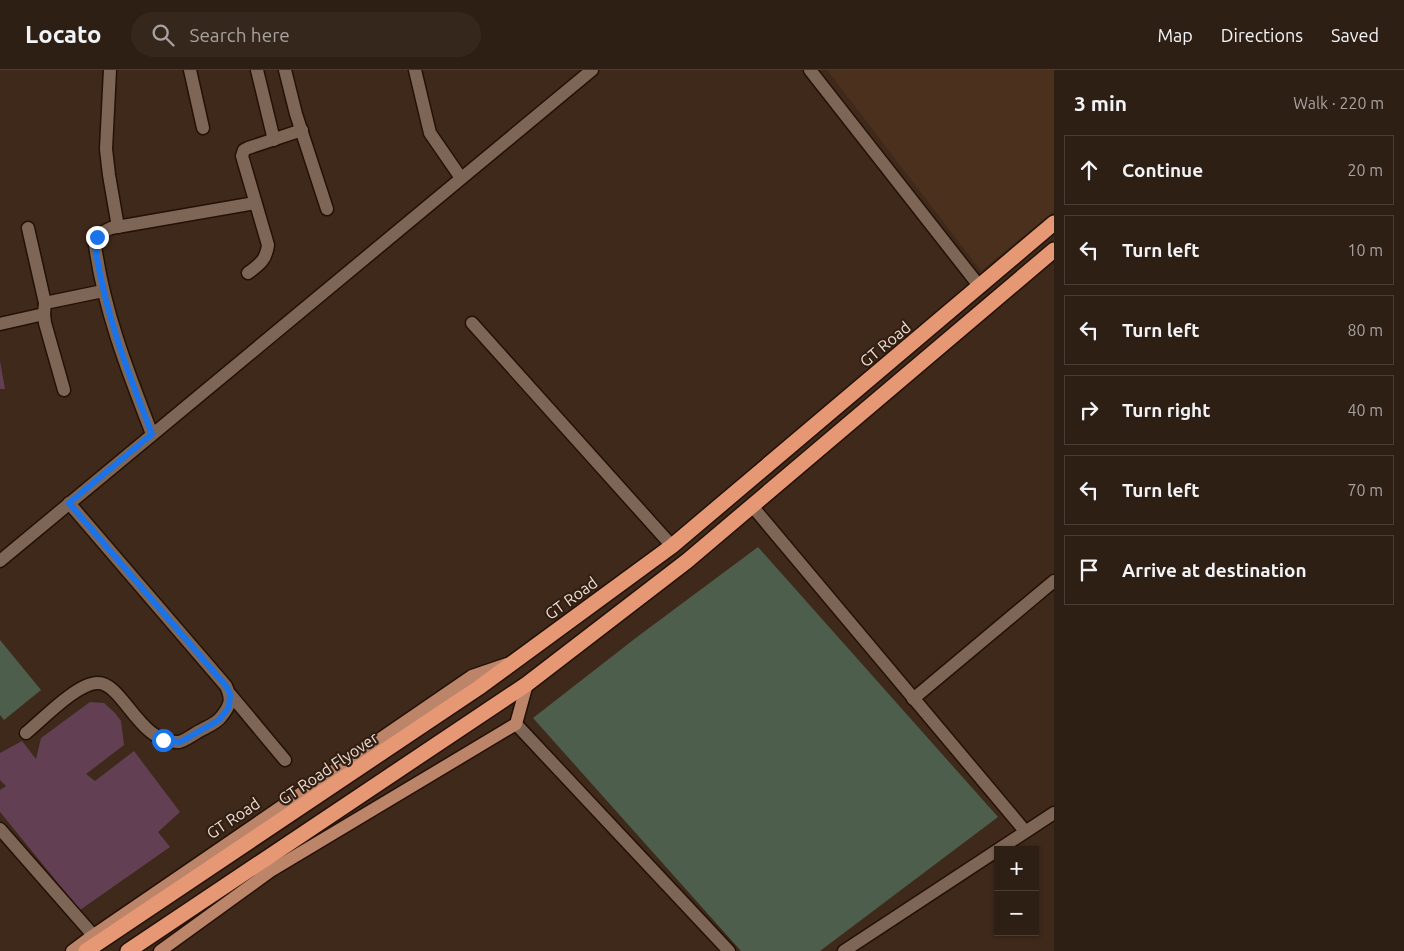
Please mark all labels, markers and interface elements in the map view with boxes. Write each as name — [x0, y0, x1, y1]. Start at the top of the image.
search box — [131, 12, 481, 57]
text: Locato — [25, 21, 101, 48]
icon: search — [149, 21, 177, 49]
text: Search here — [189, 24, 290, 46]
text: Map — [1157, 25, 1193, 45]
text: Directions — [1221, 25, 1303, 45]
text: Saved — [1331, 25, 1379, 45]
text: 3 min — [1074, 91, 1127, 115]
text: Walk · 220 m — [1293, 94, 1384, 112]
icon: ahead — [1075, 156, 1103, 184]
text: Continue — [1122, 159, 1203, 181]
text: 20 m — [1347, 161, 1383, 179]
route end — [86, 226, 109, 249]
icon: left — [1075, 236, 1103, 264]
text: Turn left — [1122, 239, 1200, 261]
text: 10 m — [1347, 241, 1383, 259]
icon: left — [1075, 316, 1103, 344]
street label: GT Road — [856, 318, 914, 370]
text: Turn left — [1122, 319, 1200, 341]
text: 80 m — [1347, 321, 1383, 339]
icon: right — [1075, 396, 1103, 424]
text: Turn right — [1122, 399, 1210, 421]
text: 40 m — [1347, 401, 1383, 419]
icon: left — [1075, 476, 1103, 504]
text: Turn left — [1122, 479, 1200, 501]
text: 70 m — [1347, 481, 1383, 499]
icon: arrive — [1075, 556, 1103, 584]
text: Arrive at destination — [1122, 559, 1307, 581]
street label: GT Road — [541, 573, 601, 623]
street label: GT Road Flyover — [275, 728, 381, 808]
route start — [152, 729, 175, 752]
street label: GT Road — [203, 794, 263, 842]
map controls — [994, 846, 1039, 936]
button: + — [994, 846, 1039, 891]
button: − — [994, 891, 1039, 936]

